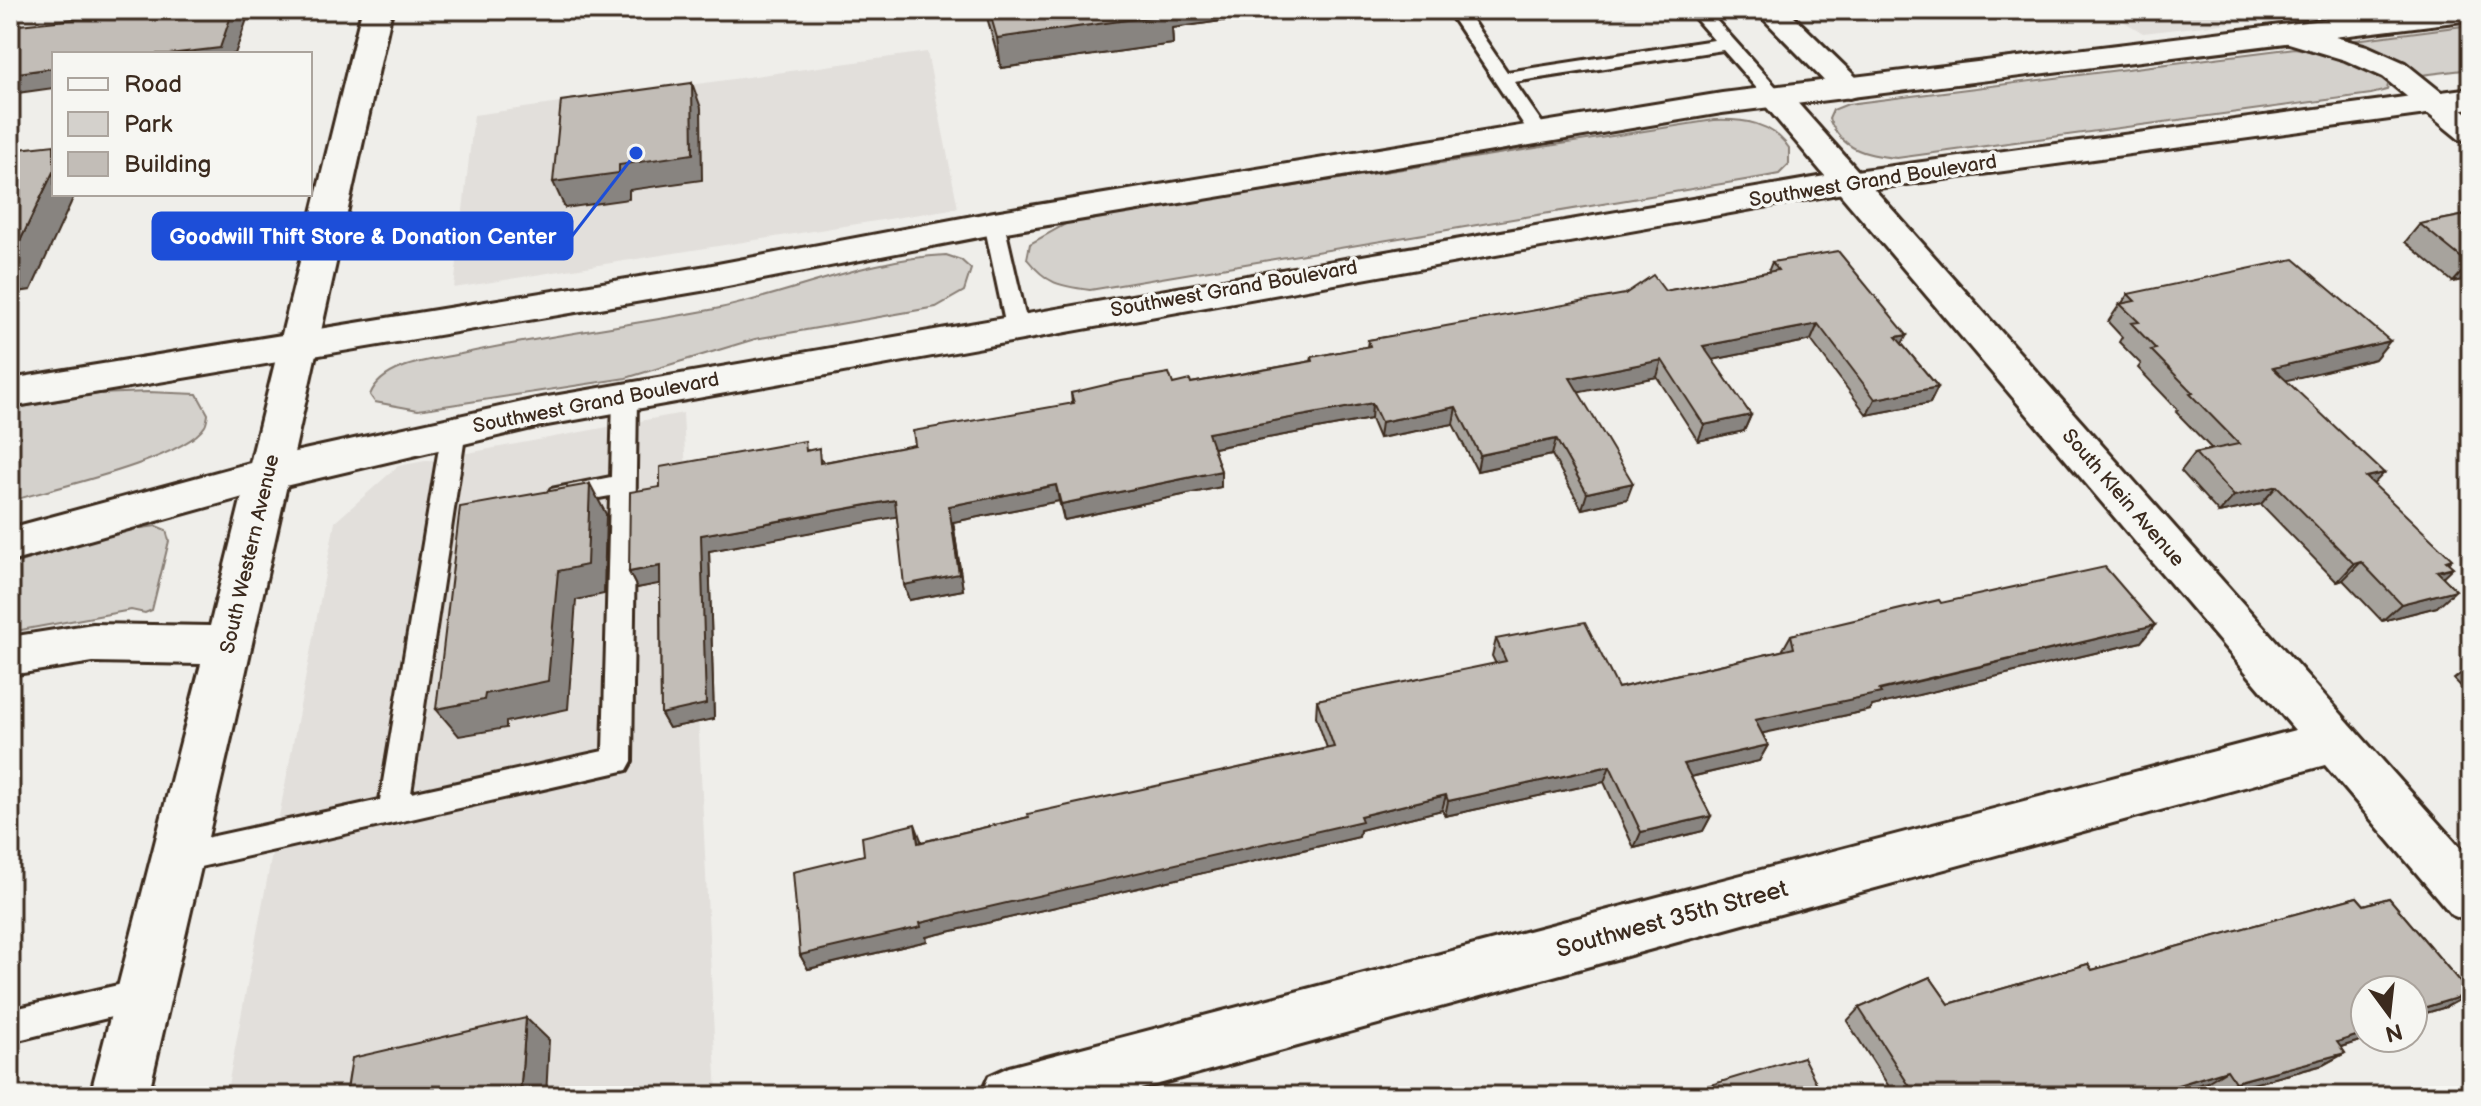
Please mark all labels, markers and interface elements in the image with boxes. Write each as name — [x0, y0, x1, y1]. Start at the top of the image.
legend — [52, 52, 312, 196]
text: Road — [124, 70, 182, 99]
text: Park — [124, 110, 172, 139]
text: Building — [124, 150, 211, 179]
street label: Southwest Grand Boulevard — [1747, 150, 1999, 212]
callout: Goodwill Thift Store & Donation Center — [153, 213, 572, 259]
text: Goodwill Thift Store & Donation Center — [169, 224, 557, 251]
street label: Southwest Grand Boulevard — [1109, 255, 1359, 323]
street label: Southwest Grand Boulevard — [471, 367, 721, 439]
street label: South Klein Avenue — [2057, 424, 2189, 572]
street label: South Western Avenue — [215, 452, 285, 656]
street label: Southwest 35th Street — [1553, 874, 1792, 964]
north arrow — [2349, 974, 2429, 1054]
text: N — [2382, 1017, 2405, 1047]

